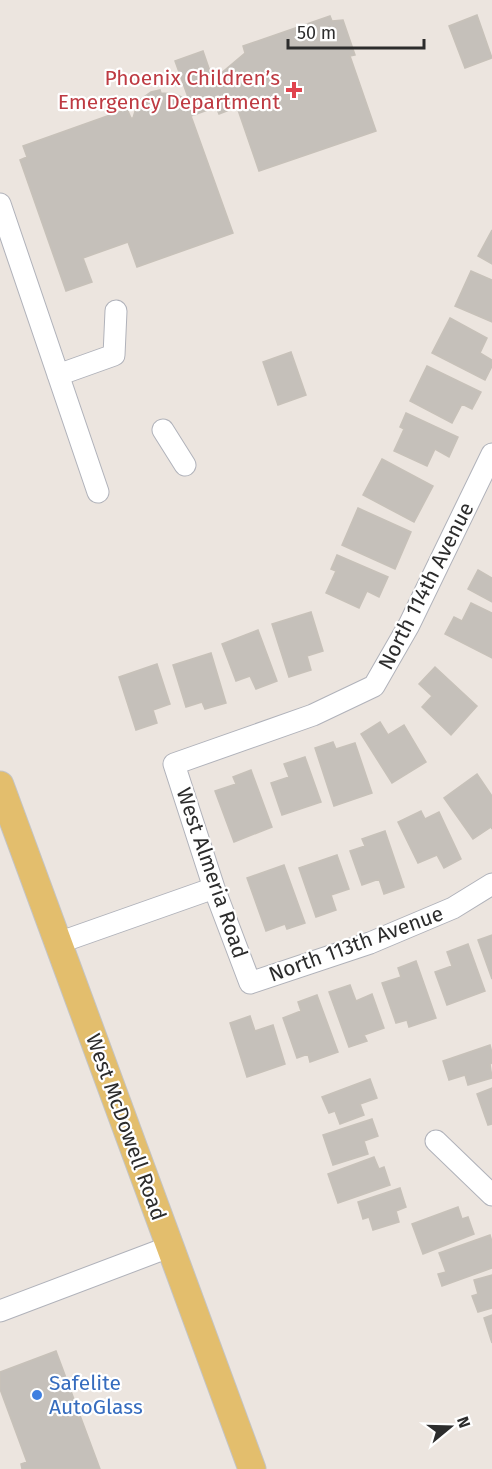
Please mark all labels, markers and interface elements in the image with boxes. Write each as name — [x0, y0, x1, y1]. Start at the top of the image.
scale bar — [288, 12, 424, 50]
text: 50 m — [297, 22, 336, 44]
place label: Phoenix Children’s Emergency Department — [58, 65, 280, 115]
marker: Phoenix Children’s Emergency Department — [285, 81, 303, 99]
street label: North 114th Avenue — [373, 498, 479, 674]
street label: West Almeria Road — [171, 784, 253, 962]
street label: North 113th Avenue — [265, 900, 447, 988]
street label: West McDowell Road — [80, 1030, 172, 1224]
place label: Safelite AutoGlass — [49, 1370, 143, 1420]
marker: Safelite AutoGlass — [30, 1388, 44, 1402]
north arrow — [420, 1397, 480, 1457]
text: N — [453, 1414, 474, 1430]

